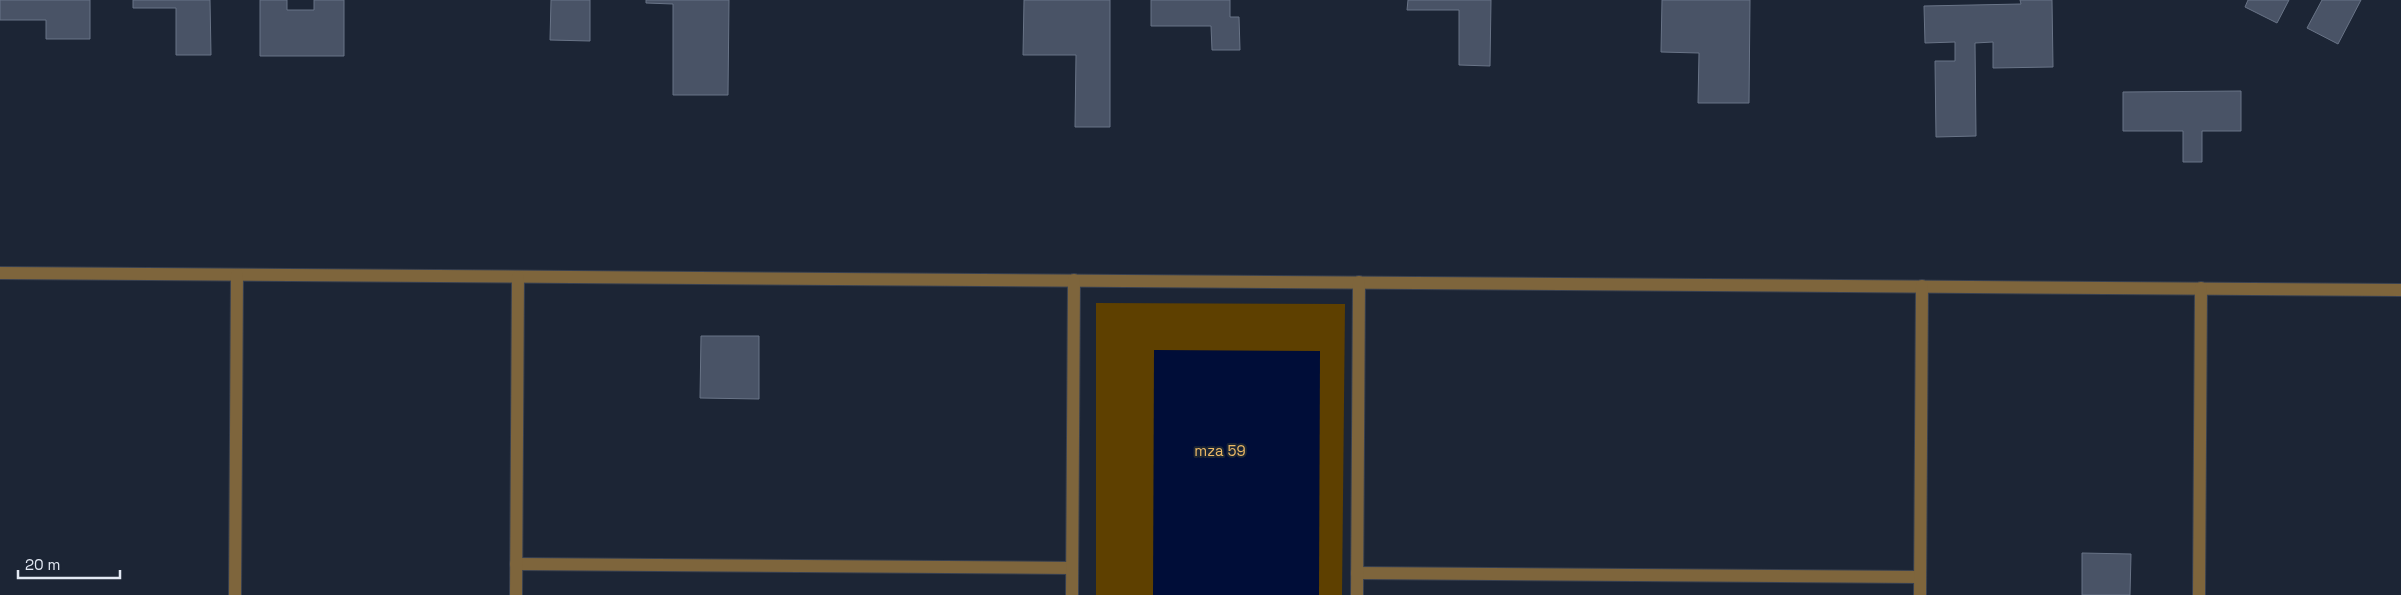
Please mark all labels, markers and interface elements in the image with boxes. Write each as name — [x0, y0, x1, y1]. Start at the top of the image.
park label: mza 59 — [1194, 441, 1246, 460]
scale bar — [18, 548, 120, 580]
text: 20 m — [25, 555, 60, 574]

